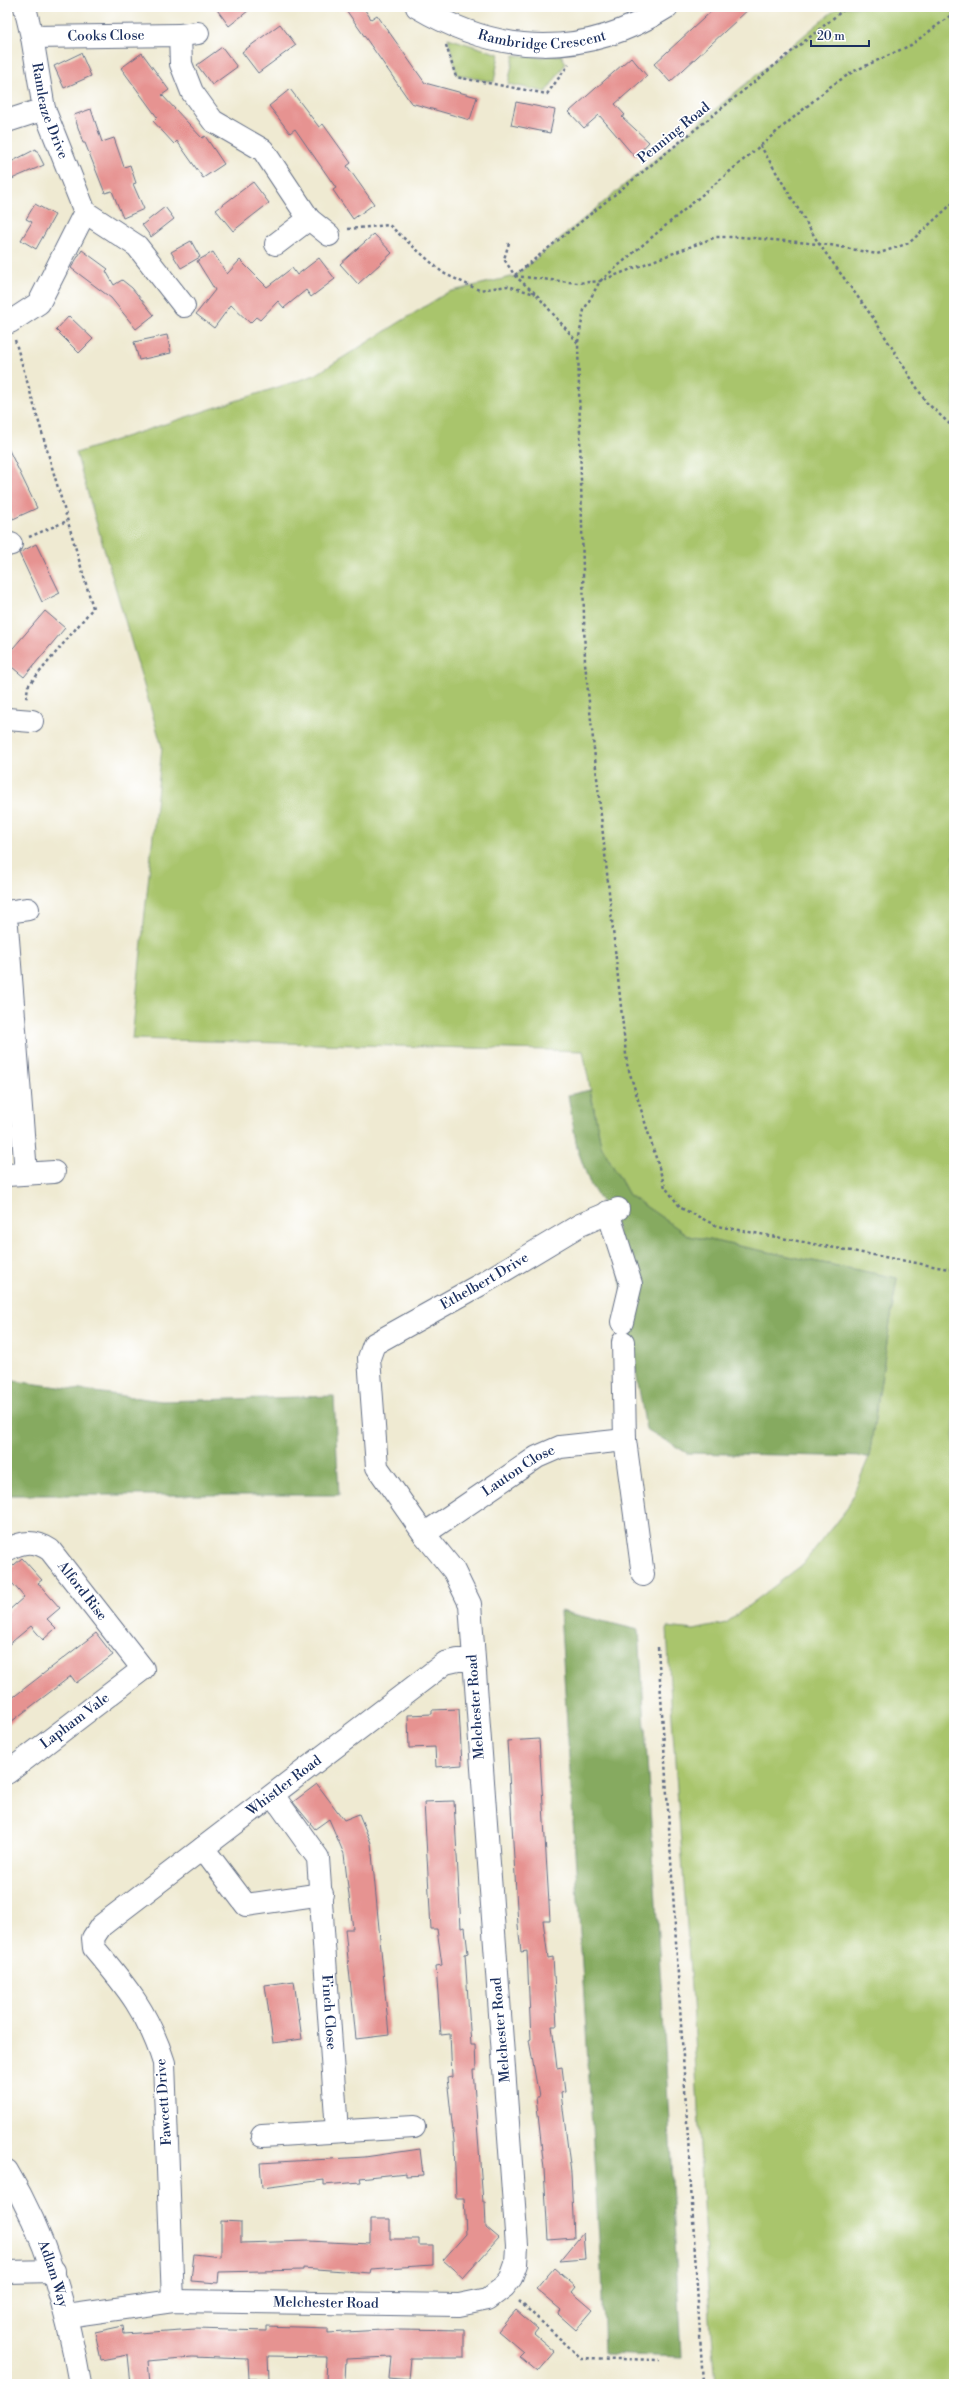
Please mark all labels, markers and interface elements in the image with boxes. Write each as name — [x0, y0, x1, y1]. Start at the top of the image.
scale bar — [811, 22, 869, 48]
street label: Cooks Close — [67, 26, 145, 46]
street label: Rambridge Crescent — [476, 26, 608, 54]
text: 20 m — [817, 29, 845, 44]
street label: Ramleaze Drive — [27, 61, 72, 162]
street label: Penning Road — [634, 98, 714, 168]
street label: Ethelbert Drive — [437, 1249, 532, 1314]
street label: Lauton Close — [479, 1441, 558, 1501]
street label: Alford Rise — [53, 1557, 111, 1624]
street label: Melchester Road — [463, 1654, 489, 1760]
street label: Lapham Vale — [37, 1689, 113, 1753]
street label: Whistler Road — [242, 1751, 325, 1821]
street label: Finch Close — [317, 1974, 340, 2050]
street label: Melchester Road — [487, 1977, 515, 2083]
street label: Fawcett Drive — [152, 2058, 176, 2146]
street label: Adlam Way — [33, 2237, 72, 2310]
street label: Melchester Road — [273, 2293, 379, 2313]

